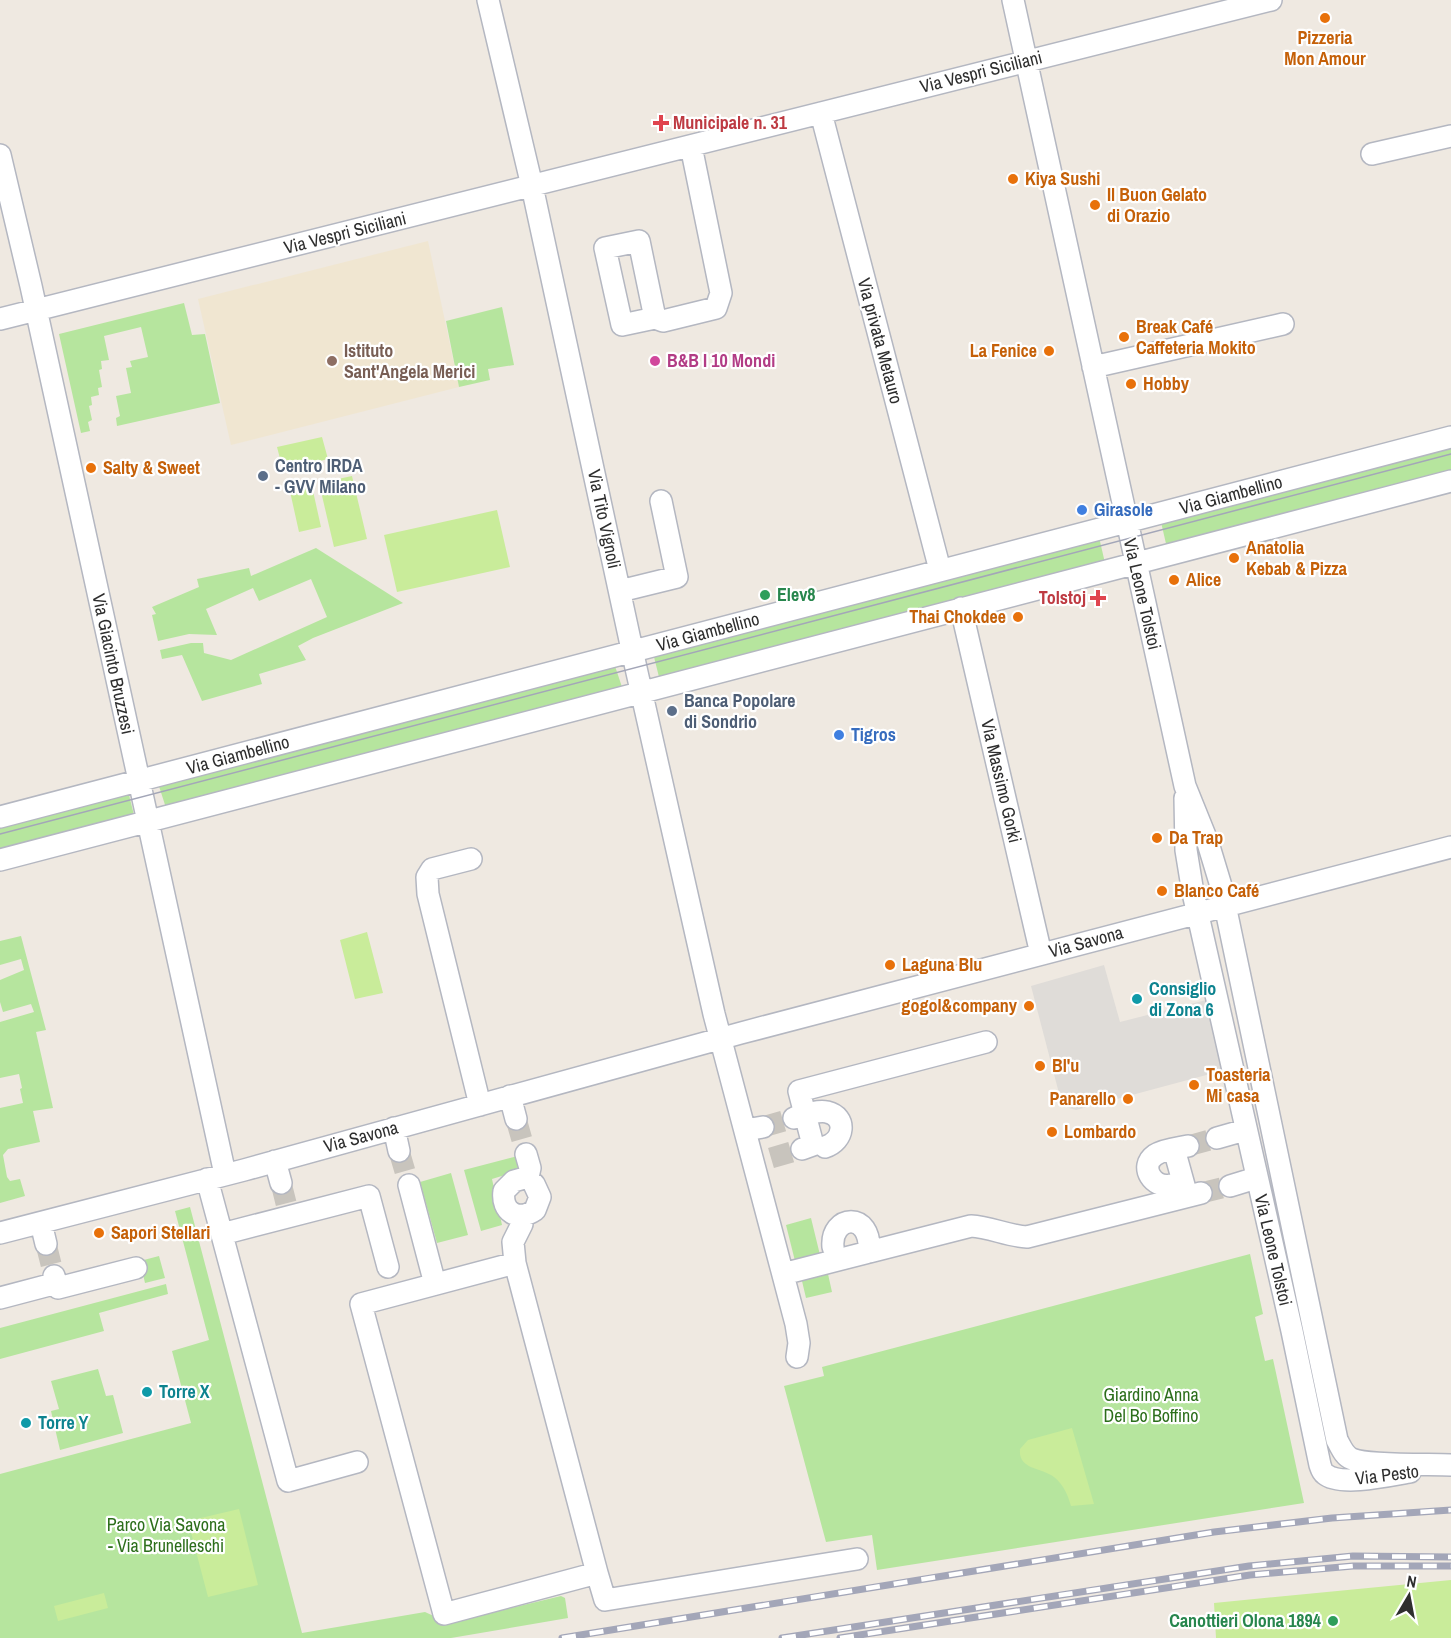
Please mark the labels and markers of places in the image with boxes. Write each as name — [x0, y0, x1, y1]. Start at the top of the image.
marker: Pizzeria Mon Amour — [1318, 11, 1332, 25]
place label: Pizzeria Mon Amour — [1284, 25, 1366, 71]
place label: Municipale n. 31 — [673, 110, 788, 135]
marker: Municipale n. 31 — [654, 116, 668, 130]
place label: Kiya Sushi — [1025, 166, 1100, 191]
marker: Kiya Sushi — [1006, 172, 1020, 186]
place label: Il Buon Gelato di Orazio — [1107, 182, 1207, 228]
marker: Il Buon Gelato di Orazio — [1088, 198, 1102, 212]
place label: Break Café Caffeteria Mokito — [1136, 314, 1256, 360]
marker: Break Café Caffeteria Mokito — [1117, 330, 1131, 344]
place label: Istituto Sant'Angela Merici — [344, 338, 475, 384]
place label: La Fenice — [970, 338, 1037, 363]
marker: La Fenice — [1042, 344, 1056, 358]
place label: B&B I 10 Mondi — [667, 348, 775, 373]
marker: Istituto Sant'Angela Merici — [325, 354, 339, 368]
marker: B&B I 10 Mondi — [648, 354, 662, 368]
place label: Hobby — [1143, 371, 1190, 396]
marker: Hobby — [1124, 377, 1138, 391]
place label: Centro IRDA - GVV Milano — [275, 453, 366, 499]
place label: Salty & Sweet — [103, 455, 200, 480]
marker: Salty & Sweet — [84, 461, 98, 475]
marker: Centro IRDA - GVV Milano — [256, 469, 270, 483]
place label: Girasole — [1094, 497, 1153, 522]
marker: Girasole — [1075, 503, 1089, 517]
place label: Anatolia Kebab & Pizza — [1246, 535, 1348, 581]
marker: Anatolia Kebab & Pizza — [1227, 551, 1241, 565]
place label: Alice — [1186, 567, 1221, 592]
marker: Alice — [1167, 573, 1181, 587]
place label: Elev8 — [777, 582, 816, 607]
place label: Tolstoj — [1039, 585, 1086, 610]
marker: Elev8 — [758, 588, 772, 602]
marker: Tolstoj — [1091, 591, 1105, 605]
place label: Thai Chokdee — [909, 604, 1006, 629]
marker: Thai Chokdee — [1011, 610, 1025, 624]
place label: Banca Popolare di Sondrio — [684, 688, 796, 734]
marker: Banca Popolare di Sondrio — [665, 704, 679, 718]
place label: Tigros — [851, 722, 896, 747]
marker: Tigros — [832, 728, 846, 742]
place label: Da Trap — [1169, 825, 1223, 850]
marker: Da Trap — [1150, 831, 1164, 845]
place label: Blanco Café — [1174, 878, 1259, 903]
marker: Blanco Café — [1155, 884, 1169, 898]
place label: Laguna Blu — [902, 952, 982, 977]
marker: Laguna Blu — [883, 958, 897, 972]
place label: Consiglio di Zona 6 — [1149, 976, 1216, 1022]
marker: Consiglio di Zona 6 — [1130, 992, 1144, 1006]
place label: gogol&company — [901, 993, 1018, 1018]
marker: gogol&company — [1022, 999, 1036, 1013]
place label: Bl'u — [1052, 1053, 1079, 1078]
marker: Bl'u — [1033, 1059, 1047, 1073]
place label: Toasteria Mi casa — [1206, 1062, 1271, 1108]
marker: Toasteria Mi casa — [1187, 1078, 1201, 1092]
place label: Panarello — [1050, 1086, 1116, 1111]
marker: Panarello — [1121, 1092, 1135, 1106]
place label: Lombardo — [1064, 1119, 1136, 1144]
marker: Lombardo — [1045, 1125, 1059, 1139]
place label: Sapori Stellari — [111, 1220, 210, 1245]
marker: Sapori Stellari — [92, 1226, 106, 1240]
place label: Torre X — [159, 1379, 210, 1404]
marker: Torre X — [140, 1385, 154, 1399]
place label: Torre Y — [38, 1410, 88, 1435]
marker: Torre Y — [19, 1416, 33, 1430]
place label: Canottieri Olona 1894 — [1169, 1608, 1322, 1633]
marker: Canottieri Olona 1894 — [1326, 1614, 1340, 1628]

